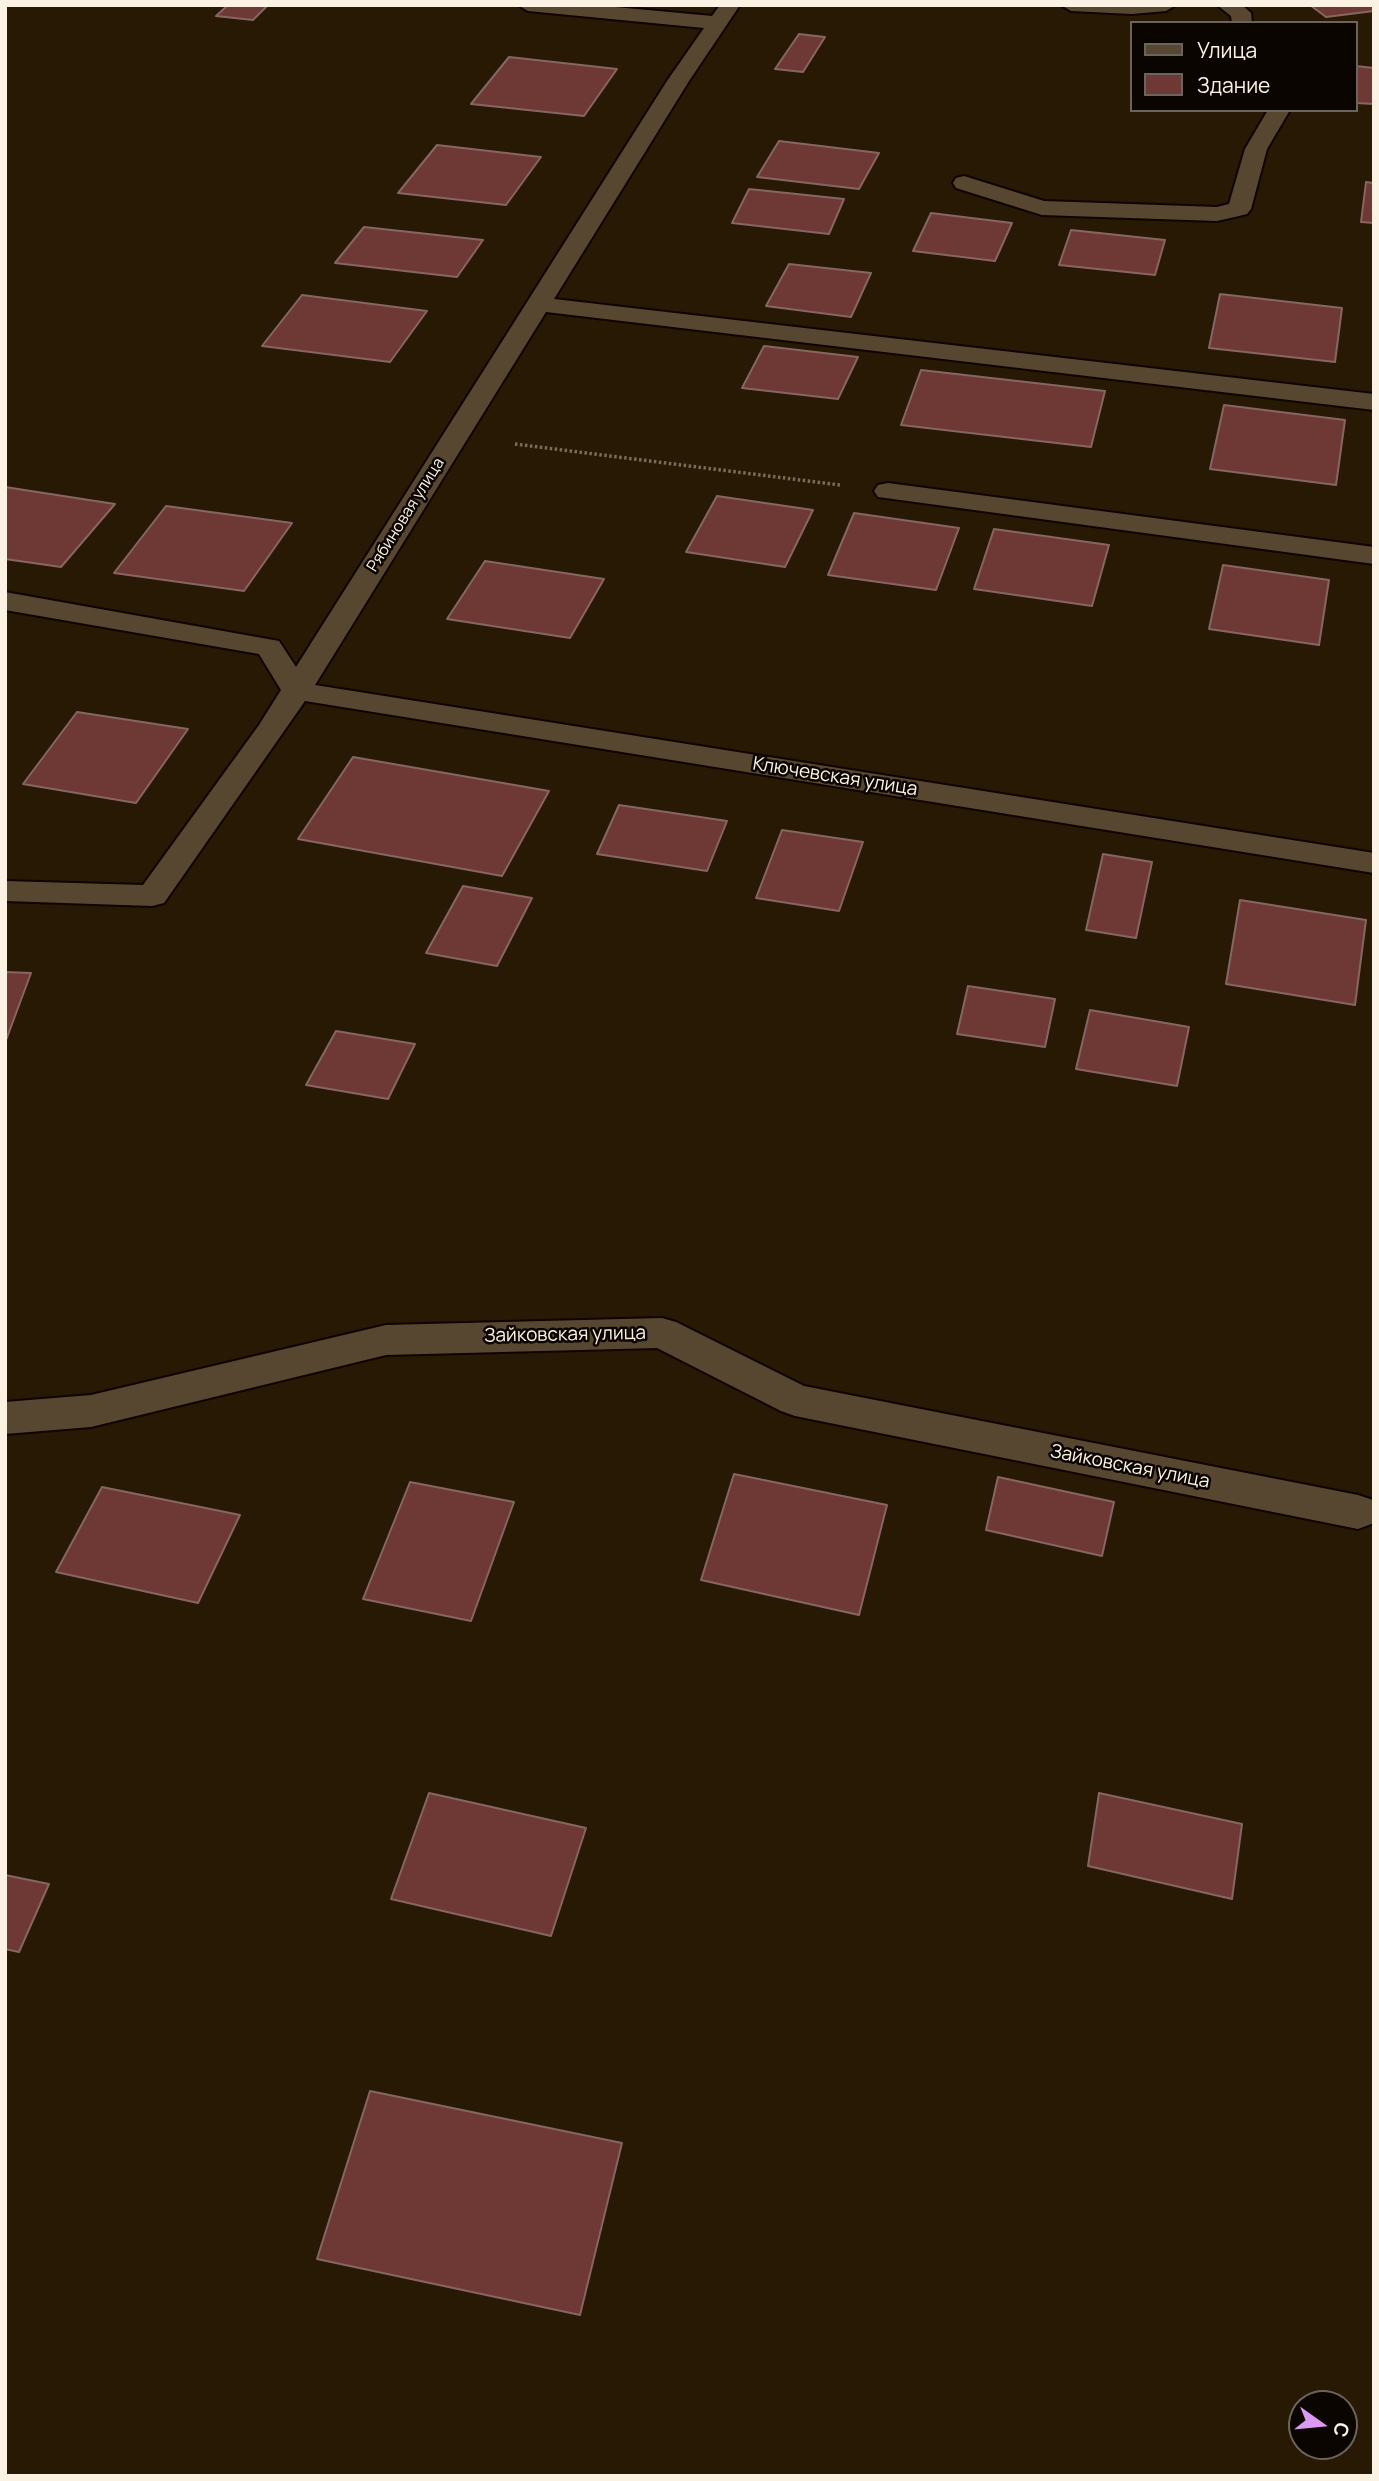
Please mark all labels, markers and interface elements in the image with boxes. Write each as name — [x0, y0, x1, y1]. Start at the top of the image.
legend — [1130, 21, 1358, 112]
text: Улица — [1197, 36, 1257, 64]
text: Здание — [1197, 71, 1270, 99]
street label: Рябиновая улица — [363, 455, 449, 575]
street label: Ключевская улица — [751, 753, 919, 801]
street label: Зайковская улица — [484, 1322, 646, 1348]
street label: Зайковская улица — [1048, 1440, 1212, 1494]
north arrow — [1288, 2390, 1358, 2460]
text: С — [1327, 2420, 1356, 2440]

